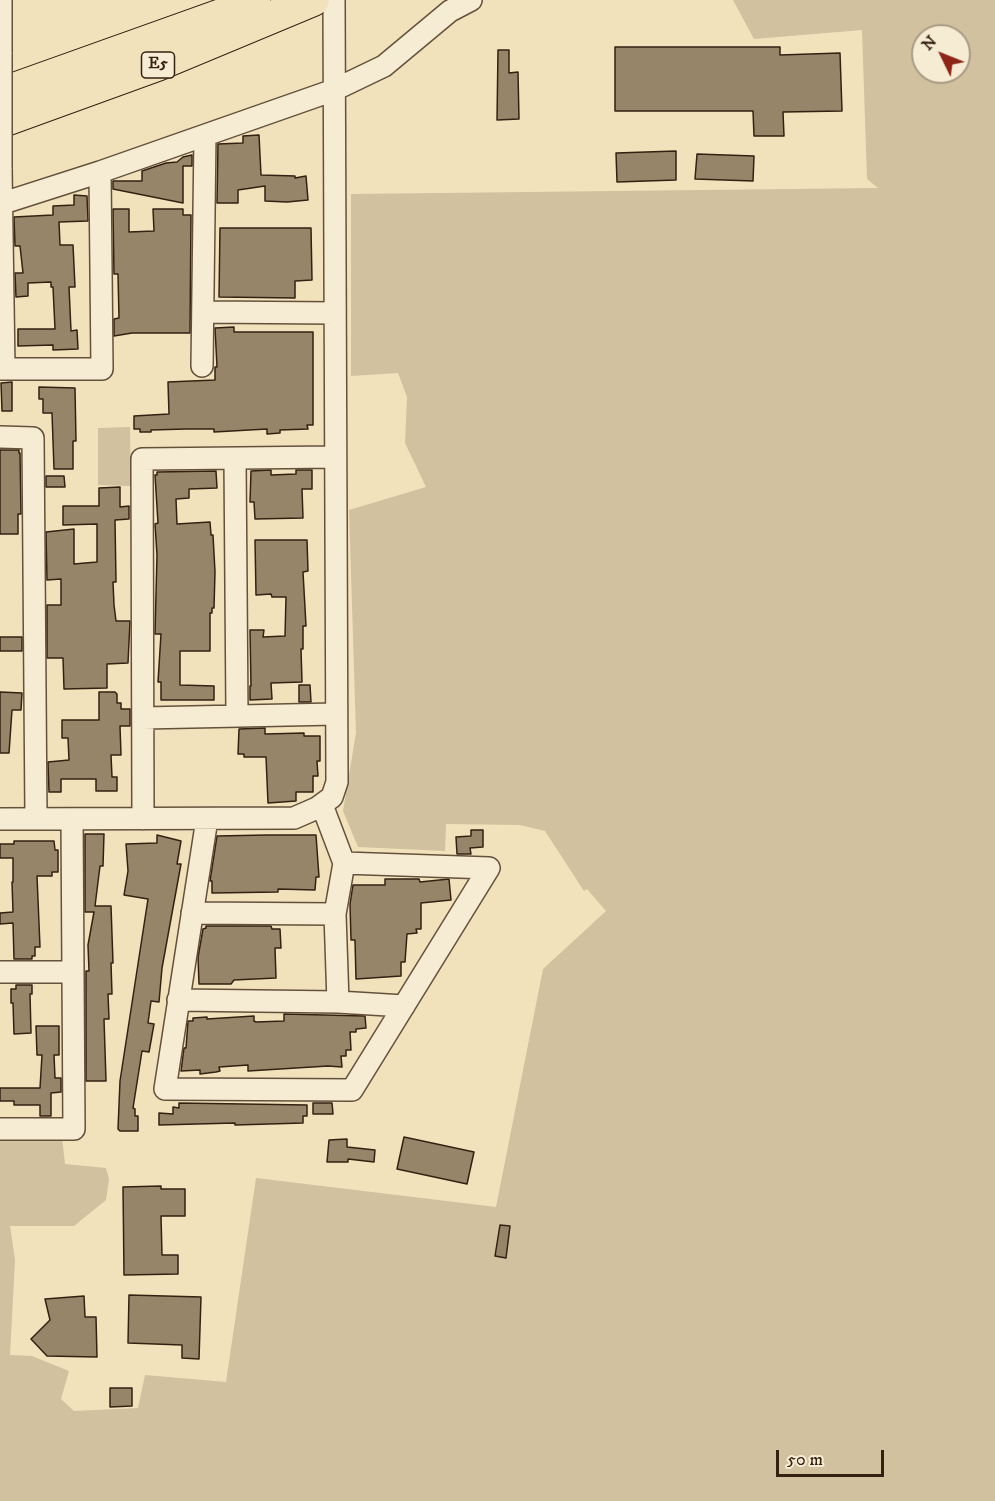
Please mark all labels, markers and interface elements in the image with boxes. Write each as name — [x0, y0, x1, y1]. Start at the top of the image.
north arrow — [911, 24, 971, 84]
text: N — [917, 31, 941, 55]
road number: E5 — [142, 52, 174, 78]
scale bar — [779, 1438, 887, 1476]
text: 50 m — [787, 1449, 823, 1471]

